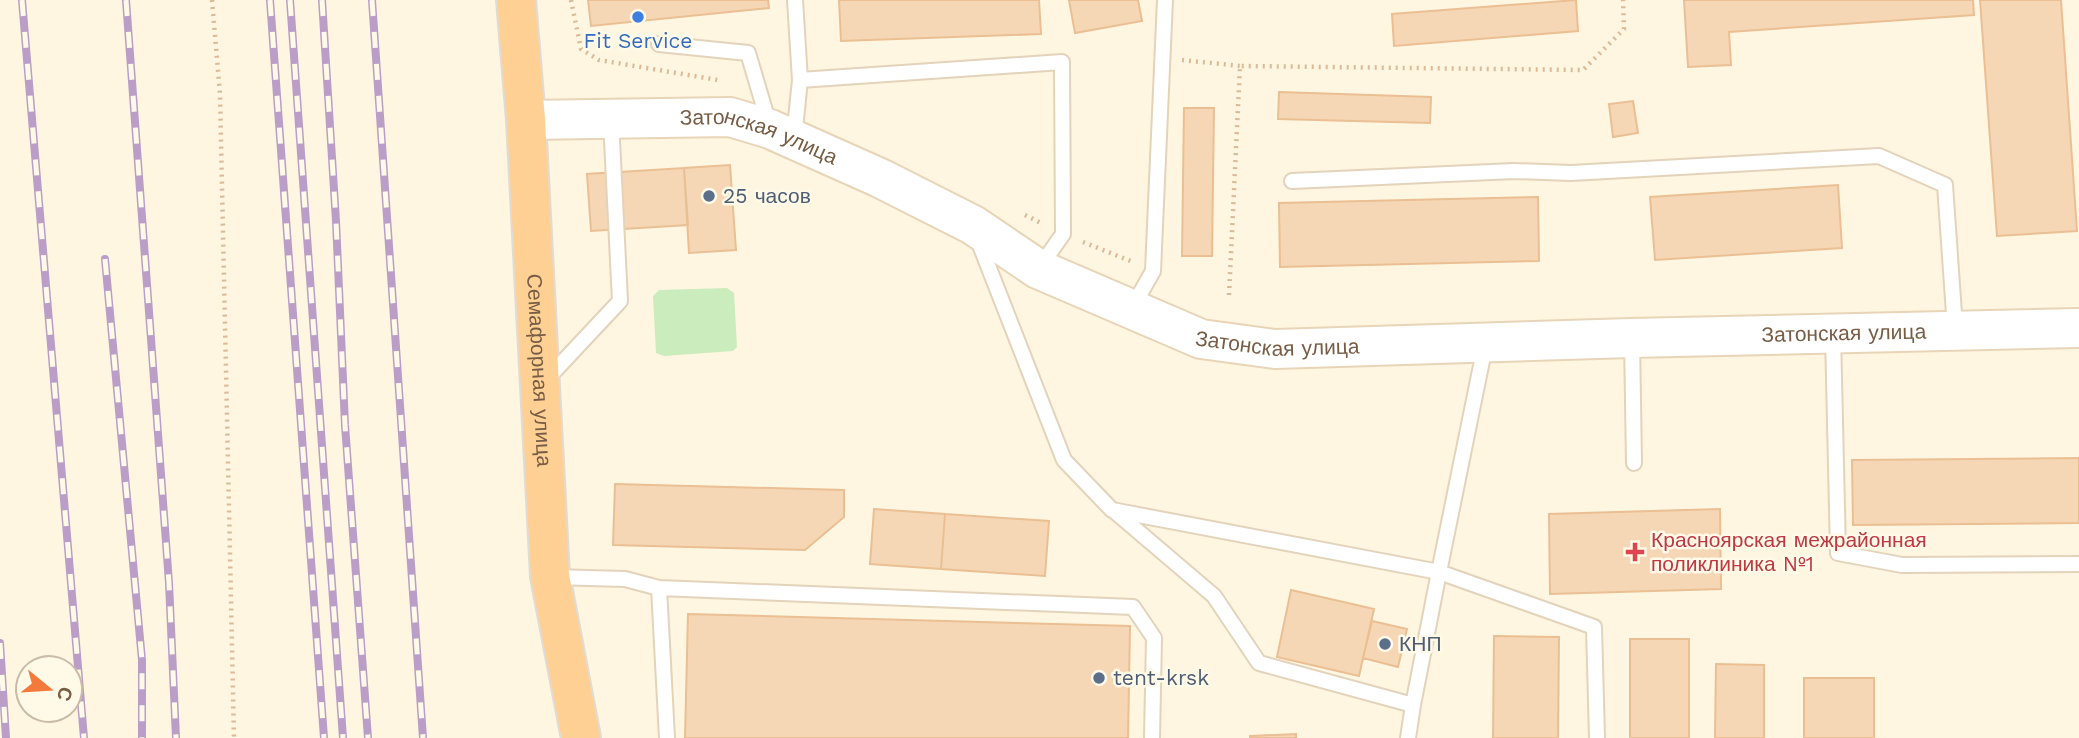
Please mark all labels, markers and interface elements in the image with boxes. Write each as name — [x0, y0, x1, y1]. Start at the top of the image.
marker: Fit Service — [630, 9, 646, 25]
place label: Fit Service — [584, 28, 692, 53]
street label: Затонская улица — [679, 103, 842, 170]
place label: 25 часов — [723, 183, 811, 208]
marker: 25 часов — [701, 188, 717, 204]
street label: Семафорная улица — [522, 273, 557, 468]
street label: Затонская улица — [1761, 318, 1927, 347]
street label: Затонская улица — [1194, 325, 1360, 361]
place label: Красноярская межрайонная поликлиника №1 — [1651, 527, 1927, 576]
marker: Красноярская межрайонная поликлиника №1 — [1625, 542, 1645, 562]
place label: КНП — [1399, 631, 1442, 656]
marker: КНП — [1377, 636, 1393, 652]
north arrow — [14, 654, 84, 724]
place label: tent-krsk — [1113, 665, 1209, 690]
marker: tent-krsk — [1091, 670, 1107, 686]
text: С — [52, 684, 78, 704]

